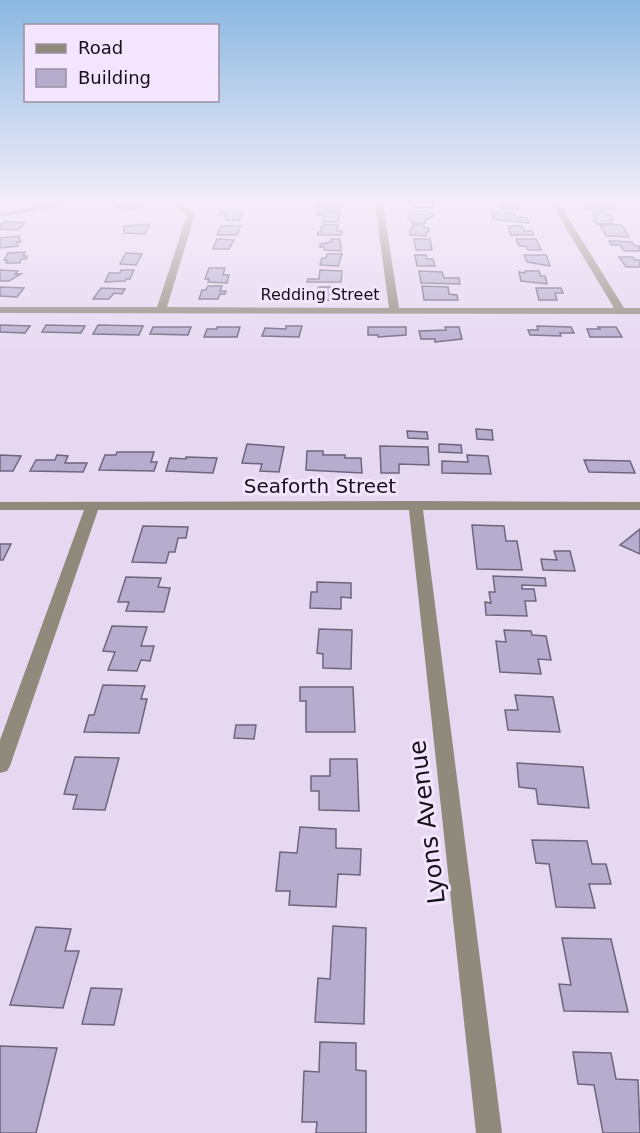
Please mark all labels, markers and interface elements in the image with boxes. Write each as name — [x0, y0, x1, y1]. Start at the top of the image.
legend — [24, 24, 219, 102]
text: Road — [78, 37, 123, 58]
text: Building — [78, 67, 151, 88]
street label: Redding Street — [261, 285, 380, 304]
street label: Seaforth Street — [244, 474, 396, 498]
street label: Lyons Avenue — [403, 739, 451, 905]

